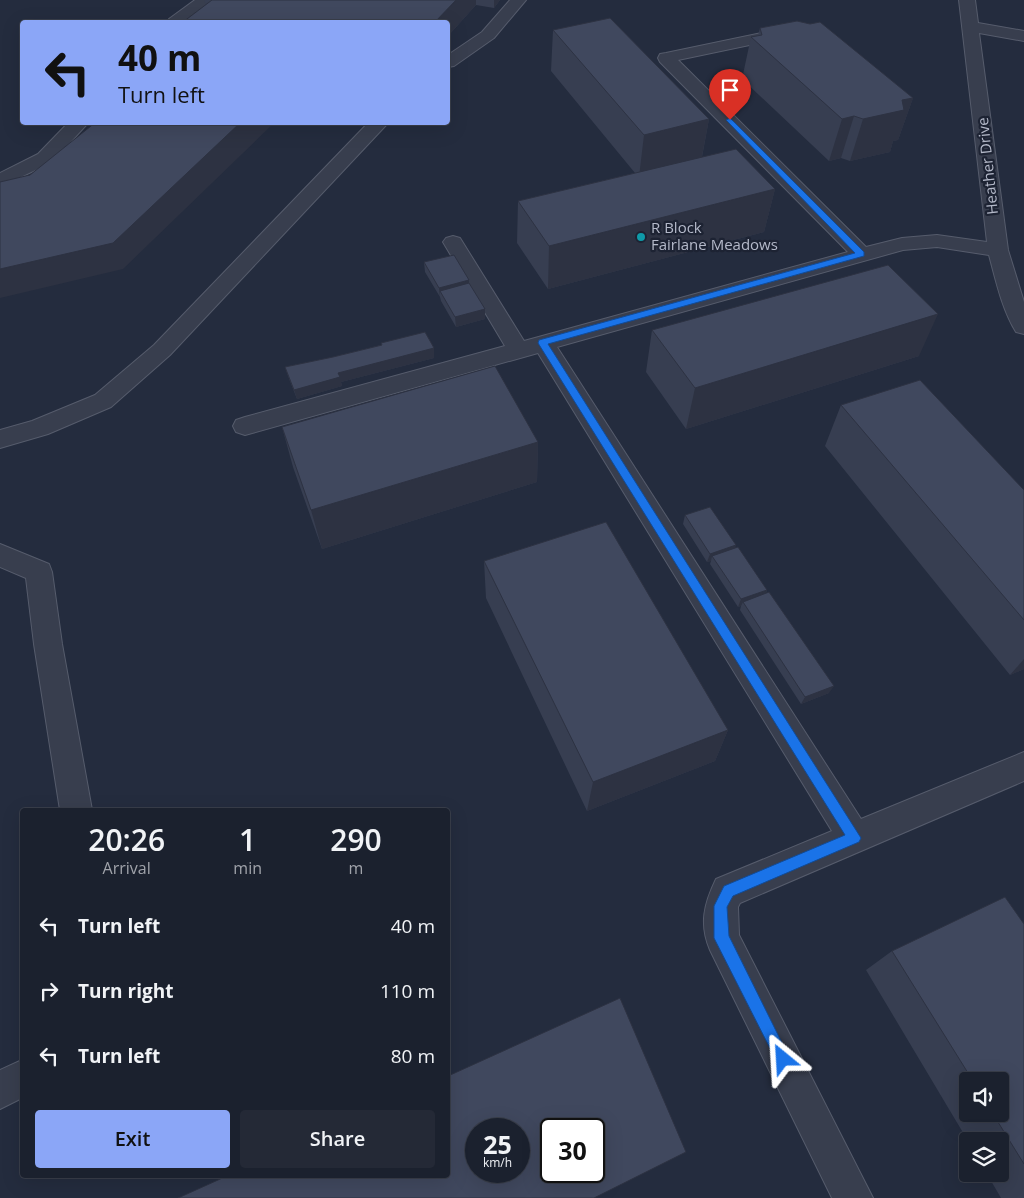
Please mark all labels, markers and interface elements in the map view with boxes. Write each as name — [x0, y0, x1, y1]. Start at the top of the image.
text: 40 m — [118, 34, 201, 81]
icon: left — [35, 40, 100, 105]
pin — [709, 69, 751, 120]
icon: arrive — [716, 76, 744, 104]
text: Turn left — [118, 79, 205, 109]
street label: Heather Drive — [972, 117, 1002, 216]
place label: R Block Fairlane Meadows — [651, 217, 778, 254]
marker: R Block Fairlane Meadows — [635, 231, 647, 243]
text: 20:26 — [88, 819, 165, 860]
text: 1 — [239, 819, 256, 860]
text: 290 — [330, 819, 382, 860]
text: Arrival — [103, 857, 151, 879]
text: min — [233, 857, 262, 879]
text: m — [349, 857, 363, 879]
icon: left — [35, 912, 63, 940]
text: Turn left — [78, 913, 160, 939]
text: 40 m — [391, 913, 435, 939]
icon: right — [35, 977, 63, 1005]
text: Turn right — [78, 978, 173, 1004]
text: 110 m — [380, 978, 435, 1004]
position arrow — [756, 1032, 808, 1084]
icon: left — [35, 1042, 63, 1070]
text: Turn left — [78, 1043, 160, 1069]
text: 80 m — [391, 1043, 435, 1069]
map controls — [959, 1072, 1009, 1182]
button: sound — [959, 1072, 1009, 1122]
button: Exit — [35, 1110, 230, 1168]
button: Share — [240, 1110, 435, 1168]
speed limit sign: 30 — [540, 1118, 605, 1183]
text: 25 — [483, 1127, 512, 1161]
button: layers — [959, 1132, 1009, 1182]
text: km/h — [483, 1154, 512, 1171]

